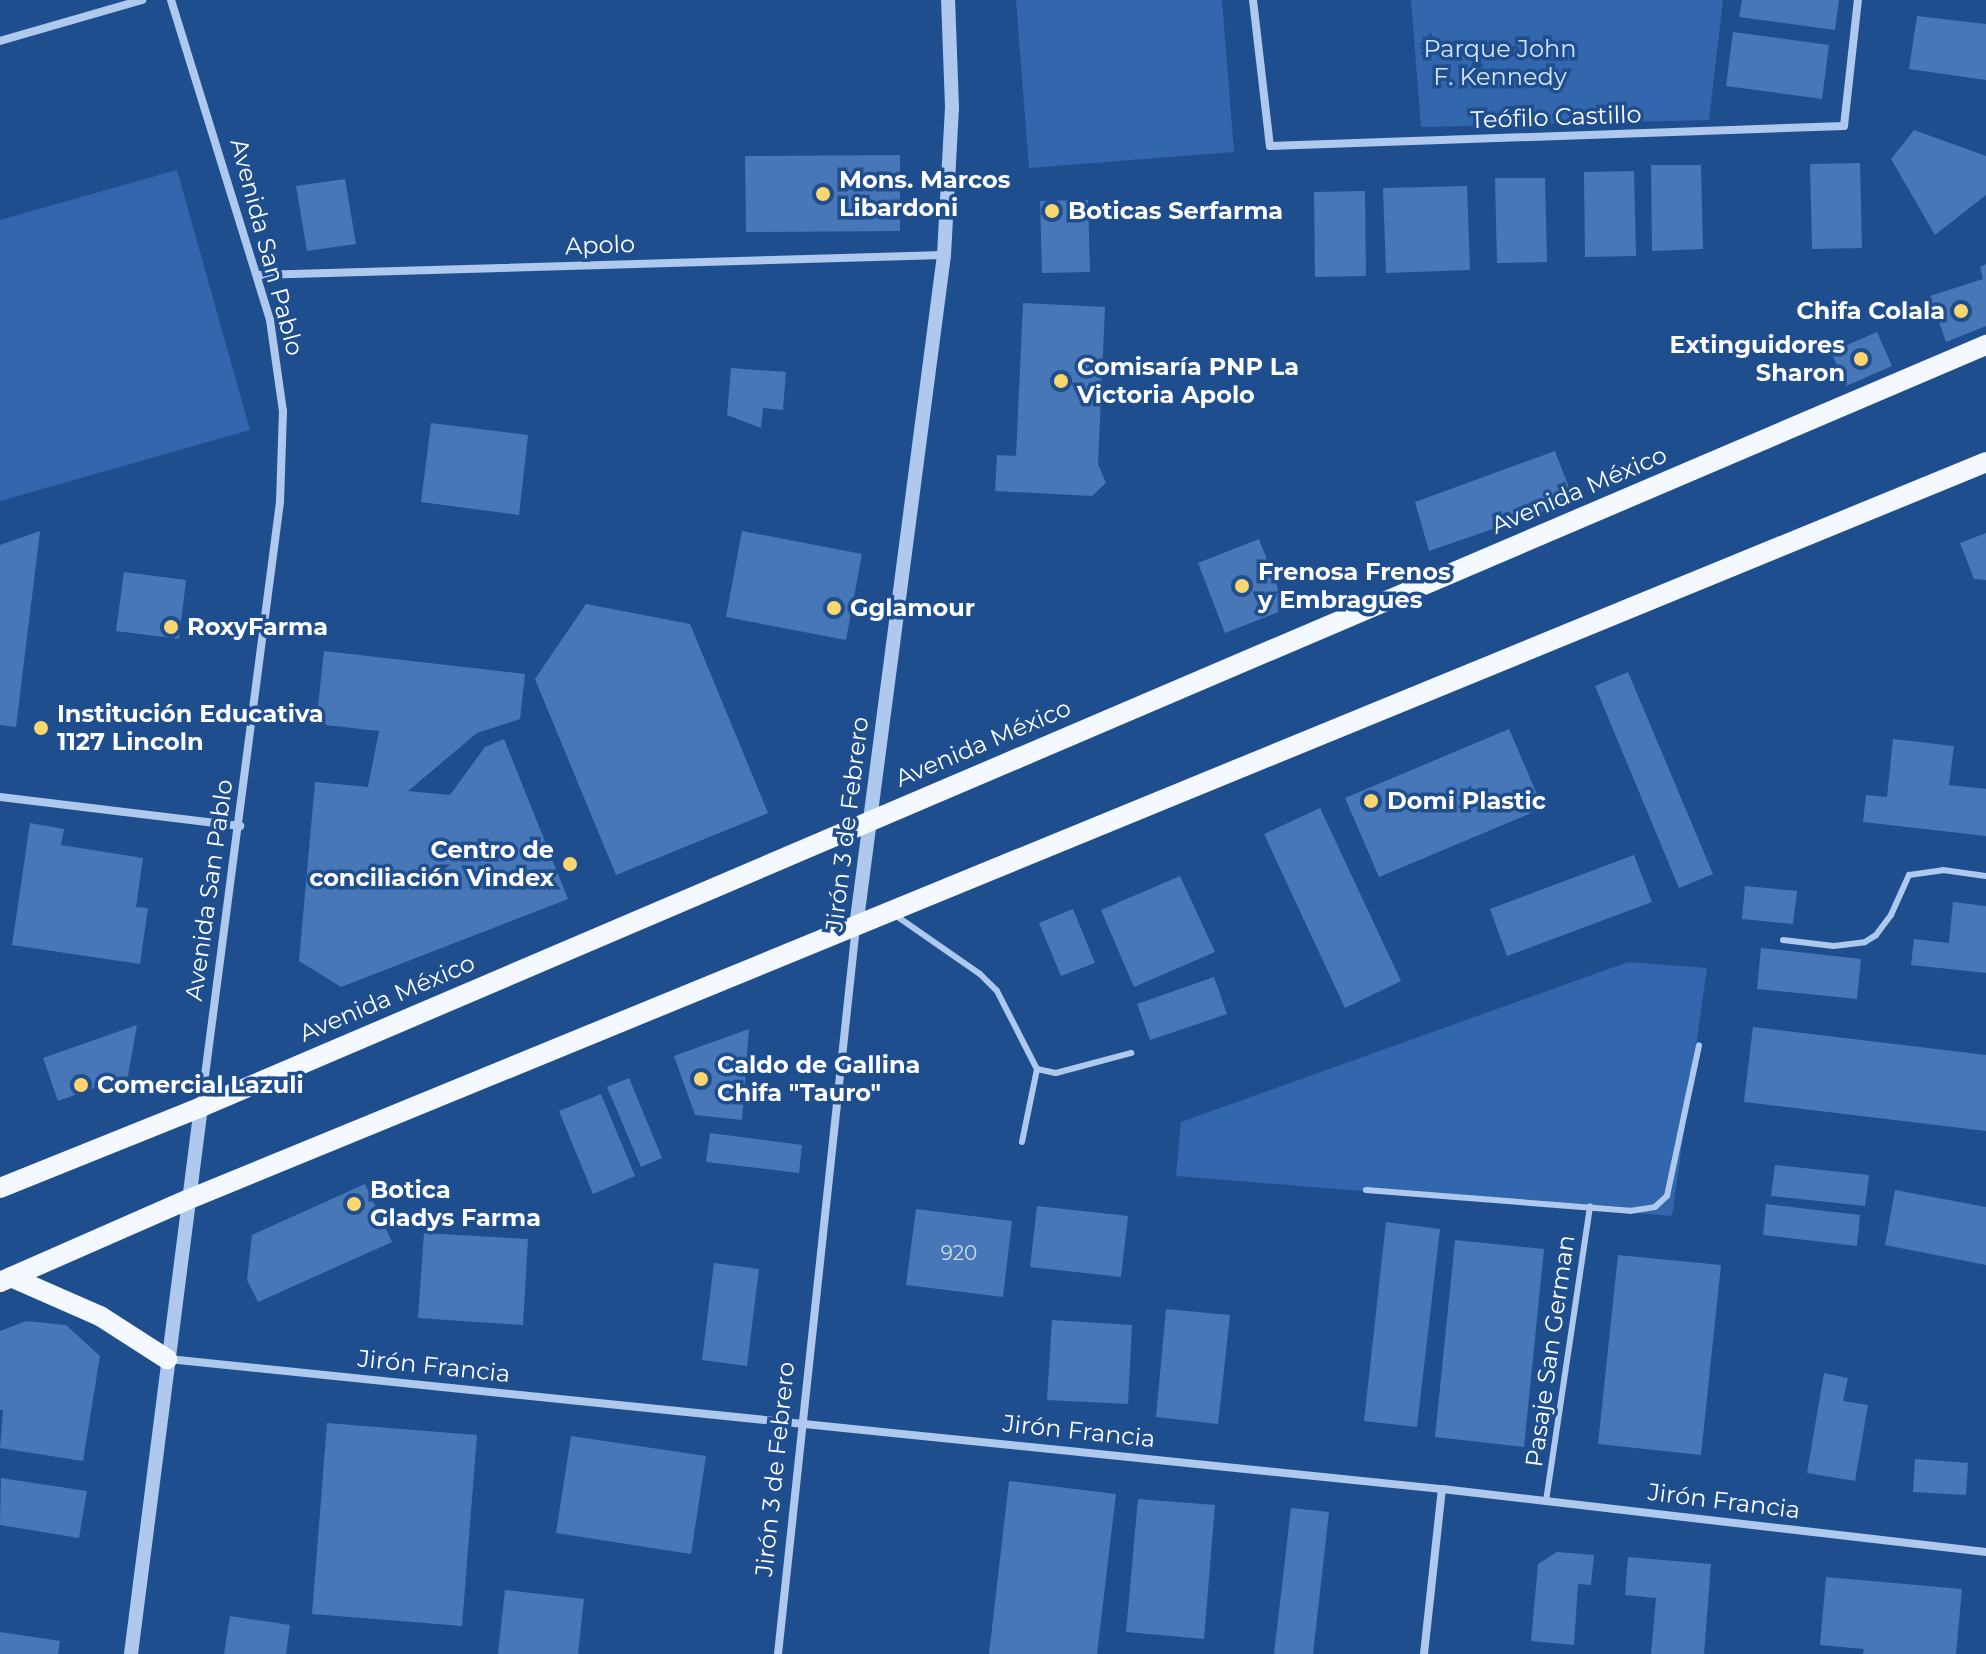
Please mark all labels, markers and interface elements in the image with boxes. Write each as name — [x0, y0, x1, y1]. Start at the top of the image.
park label: Parque John F. Kennedy — [1423, 35, 1577, 91]
street label: Teófilo Castillo — [1470, 100, 1642, 134]
street label: Avenida San Pablo — [224, 135, 310, 359]
place label: Mons. Marcos Libardoni — [839, 166, 1010, 222]
marker: Mons. Marcos Libardoni — [814, 185, 832, 203]
place label: Boticas Serfarma — [1068, 197, 1283, 225]
marker: Boticas Serfarma — [1043, 202, 1061, 220]
street label: Apolo — [565, 229, 635, 261]
place label: Chifa Colala — [1796, 297, 1945, 325]
marker: Chifa Colala — [1952, 302, 1970, 320]
place label: Extinguidores Sharon — [1670, 331, 1845, 387]
marker: Extinguidores Sharon — [1852, 350, 1870, 368]
place label: Comisaría PNP La Victoria Apolo — [1077, 353, 1299, 409]
marker: Comisaría PNP La Victoria Apolo — [1052, 372, 1070, 390]
street label: Avenida México — [1487, 440, 1671, 540]
place label: Frenosa Frenos y Embragues — [1258, 558, 1451, 614]
marker: Frenosa Frenos y Embragues — [1233, 577, 1251, 595]
place label: Gglamour — [850, 594, 975, 622]
marker: Gglamour — [825, 599, 843, 617]
place label: RoxyFarma — [187, 613, 328, 641]
marker: RoxyFarma — [162, 618, 180, 636]
street label: Avenida México — [891, 693, 1075, 793]
place label: Institución Educativa 1127 Lincoln — [57, 700, 324, 756]
street label: Jirón 3 de Febrero — [820, 715, 874, 933]
marker: Institución Educativa 1127 Lincoln — [32, 719, 50, 737]
street label: Avenida San Pablo — [179, 777, 239, 1003]
place label: Domi Plastic — [1387, 787, 1546, 815]
marker: Domi Plastic — [1362, 792, 1380, 810]
place label: Centro de conciliación Vindex — [309, 836, 554, 892]
marker: Centro de conciliación Vindex — [561, 855, 579, 873]
street label: Avenida México — [295, 948, 479, 1048]
place label: Caldo de Gallina Chifa "Tauro" — [717, 1051, 920, 1107]
marker: Caldo de Gallina Chifa "Tauro" — [692, 1070, 710, 1088]
place label: Comercial Lazuli — [97, 1071, 304, 1099]
marker: Comercial Lazuli — [72, 1076, 90, 1094]
place label: Botica Gladys Farma — [370, 1176, 541, 1232]
marker: Botica Gladys Farma — [345, 1195, 363, 1213]
street label: Pasaje San German — [1519, 1233, 1581, 1469]
house number: 920 — [941, 1241, 977, 1265]
street label: Jirón Francia — [356, 1344, 512, 1388]
street label: Jirón 3 de Febrero — [749, 1360, 801, 1578]
street label: Jirón Francia — [1001, 1409, 1157, 1453]
street label: Jirón Francia — [1646, 1477, 1802, 1525]

